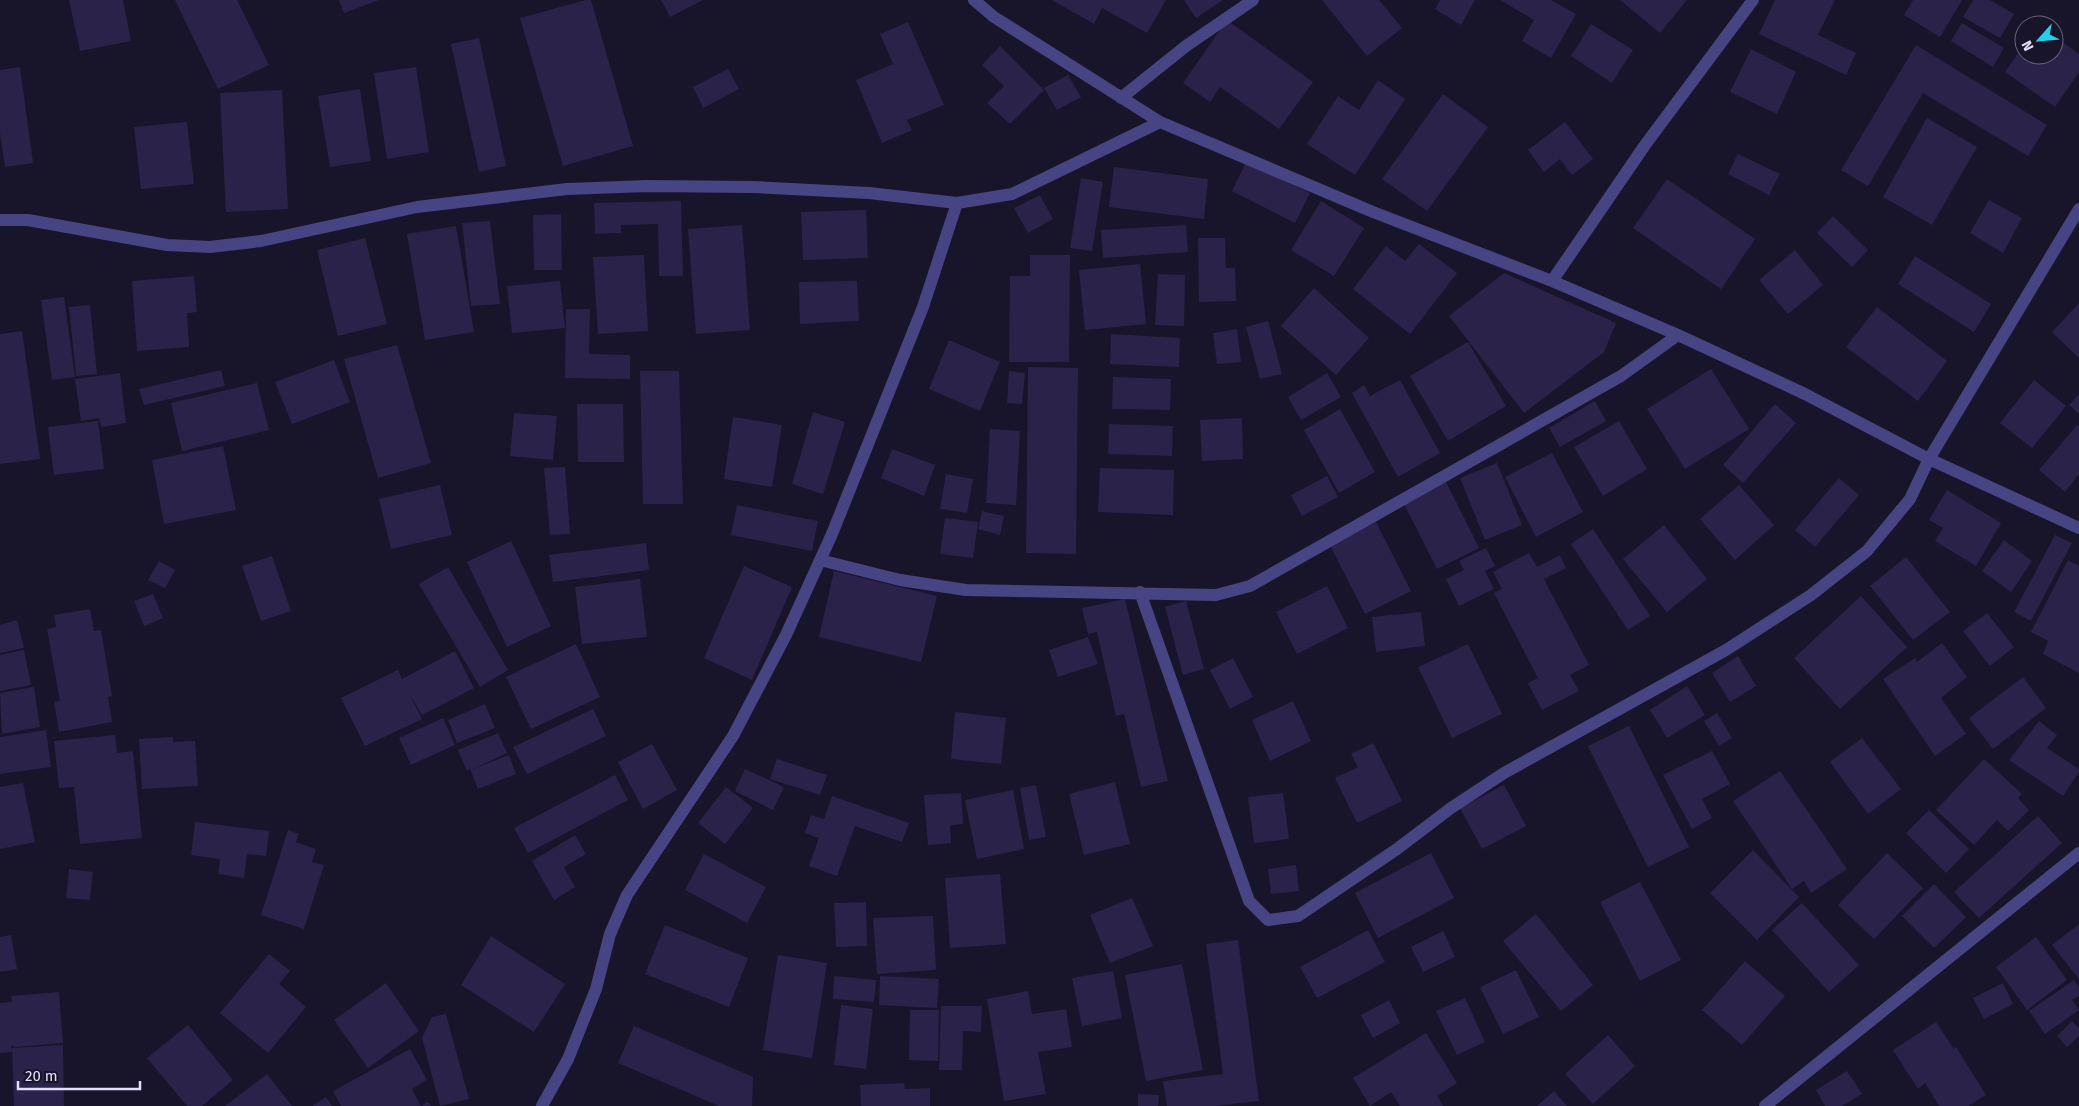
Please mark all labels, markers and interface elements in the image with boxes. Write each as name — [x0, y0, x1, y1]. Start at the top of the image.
north arrow — [2014, 15, 2064, 65]
text: N — [2018, 38, 2038, 54]
scale bar — [18, 1058, 140, 1090]
text: 20 m — [25, 1067, 58, 1085]

